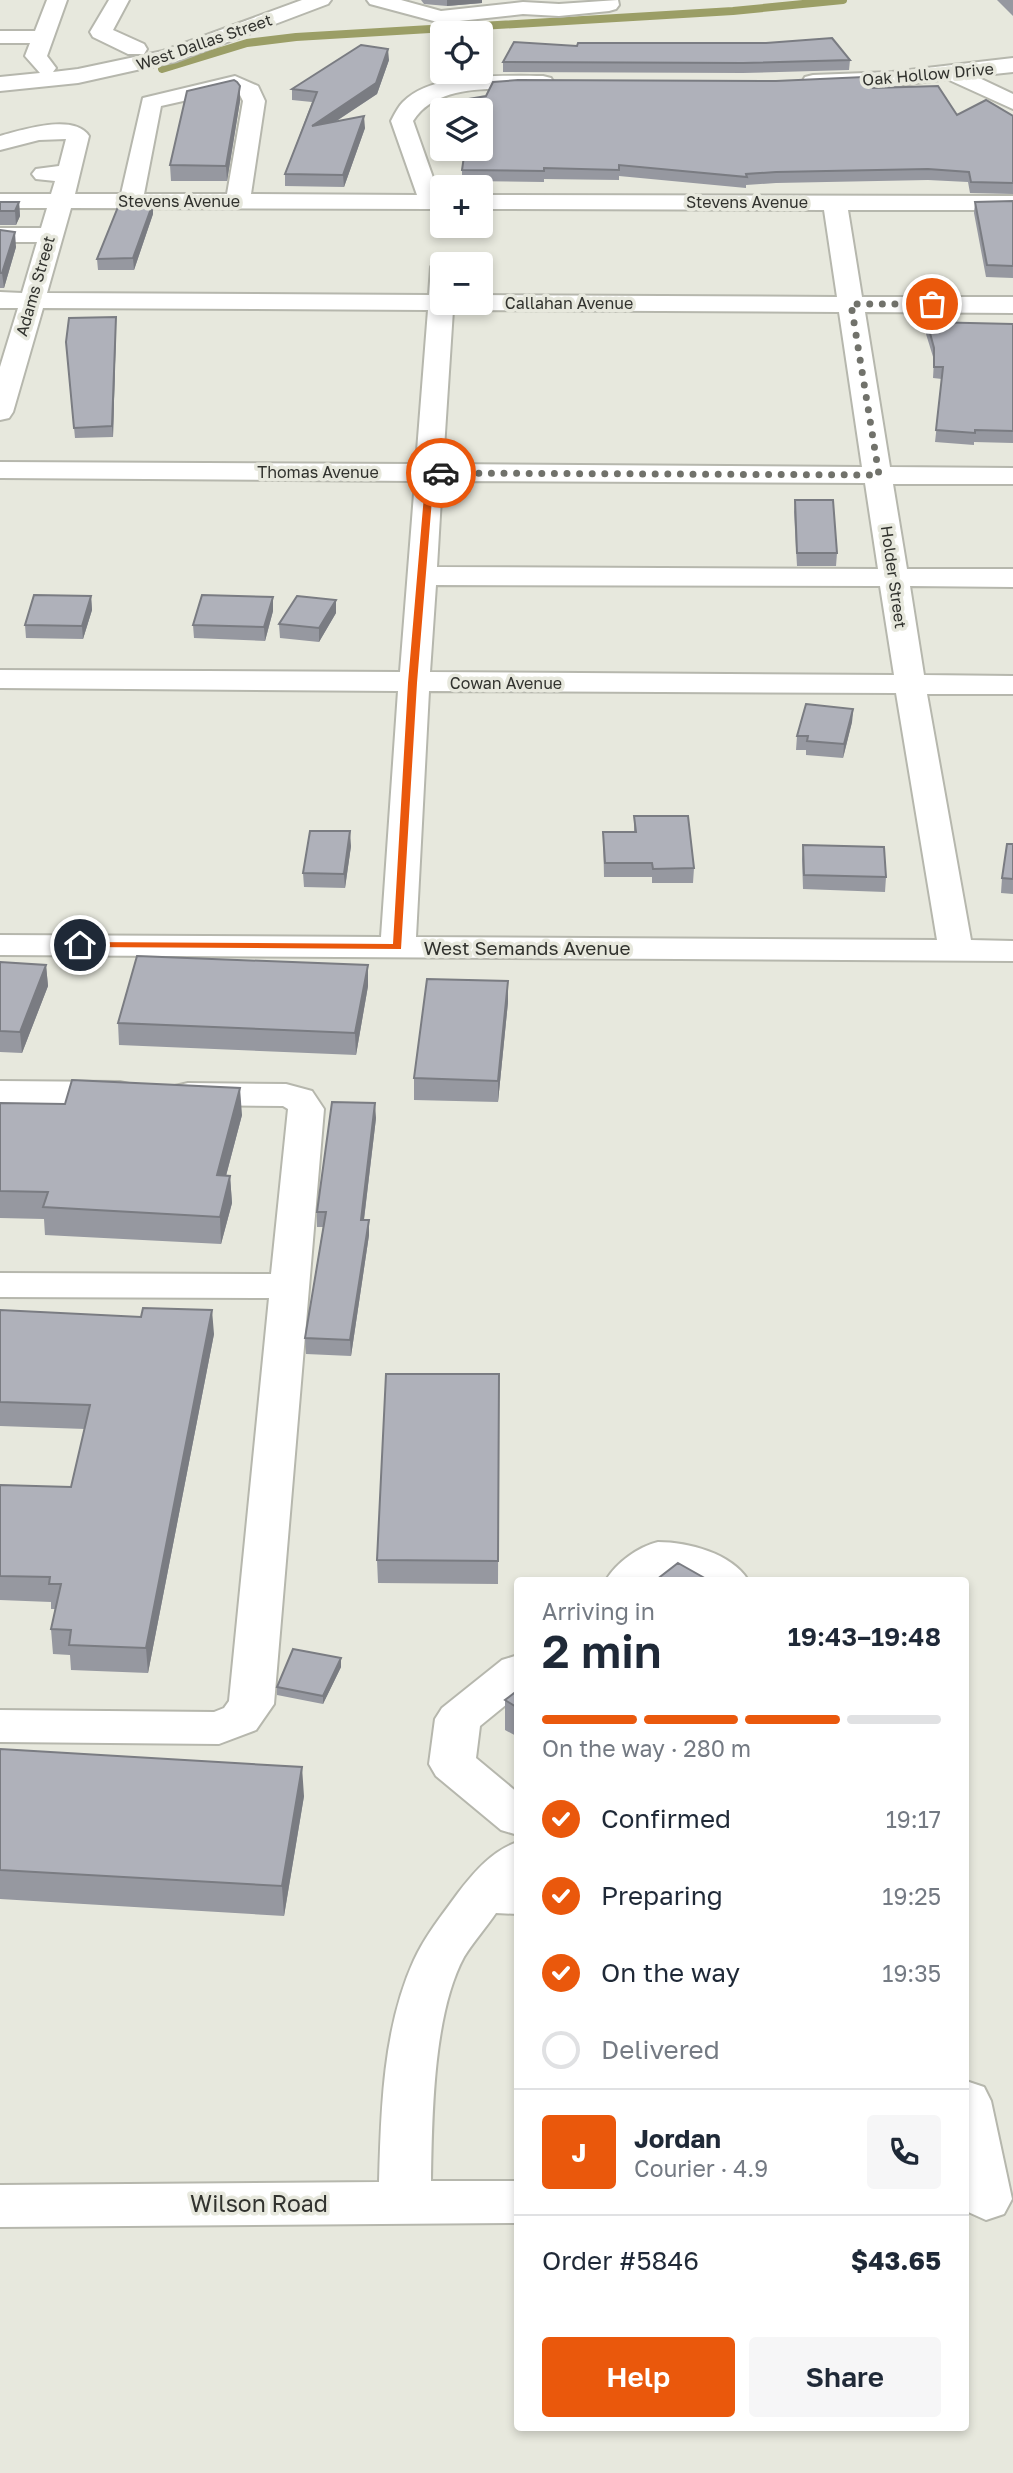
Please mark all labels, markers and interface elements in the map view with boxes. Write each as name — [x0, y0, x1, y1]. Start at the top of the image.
street label: West Dallas Street — [133, 9, 275, 75]
map controls — [430, 21, 493, 315]
button: locate — [430, 21, 493, 84]
street label: Oak Hollow Drive — [861, 58, 995, 90]
button: layers — [430, 98, 493, 161]
button: + — [430, 175, 493, 238]
street label: Stevens Avenue — [118, 191, 240, 211]
street label: Stevens Avenue — [686, 192, 808, 212]
street label: Adams Street — [11, 234, 59, 338]
button: − — [430, 252, 493, 315]
pin — [902, 274, 962, 334]
icon: bag — [913, 285, 951, 323]
street label: Callahan Avenue — [505, 293, 633, 313]
courier — [406, 438, 476, 508]
icon: car — [422, 454, 460, 492]
street label: Thomas Avenue — [257, 462, 379, 482]
street label: Holder Street — [877, 524, 911, 630]
street label: Cowan Avenue — [450, 673, 562, 693]
pin — [50, 915, 110, 975]
icon: home — [61, 926, 99, 964]
street label: West Semands Avenue — [424, 936, 630, 959]
text: Arriving in — [542, 1597, 655, 1625]
text: 19:43–19:48 — [788, 1621, 941, 1652]
text: 2 min — [542, 1623, 662, 1678]
text: On the way · 280 m — [542, 1734, 751, 1762]
icon: check — [542, 1800, 580, 1838]
text: Confirmed — [601, 1803, 731, 1834]
text: 19:17 — [886, 1805, 941, 1833]
icon: check — [542, 1877, 580, 1915]
text: Preparing — [601, 1880, 723, 1911]
text: 19:25 — [882, 1882, 941, 1910]
icon: check — [542, 1954, 580, 1992]
text: On the way — [601, 1957, 740, 1988]
text: 19:35 — [882, 1959, 941, 1987]
text: Delivered — [601, 2034, 720, 2065]
button: phone — [867, 2115, 941, 2189]
text: Jordan — [634, 2123, 721, 2154]
text: J — [572, 2137, 586, 2168]
text: Courier · 4.9 — [634, 2154, 768, 2182]
street label: Wilson Road — [190, 2189, 328, 2217]
text: Order #5846 — [542, 2245, 699, 2276]
text: $43.65 — [851, 2245, 941, 2276]
button: Help — [542, 2337, 735, 2417]
button: Share — [749, 2337, 941, 2417]

